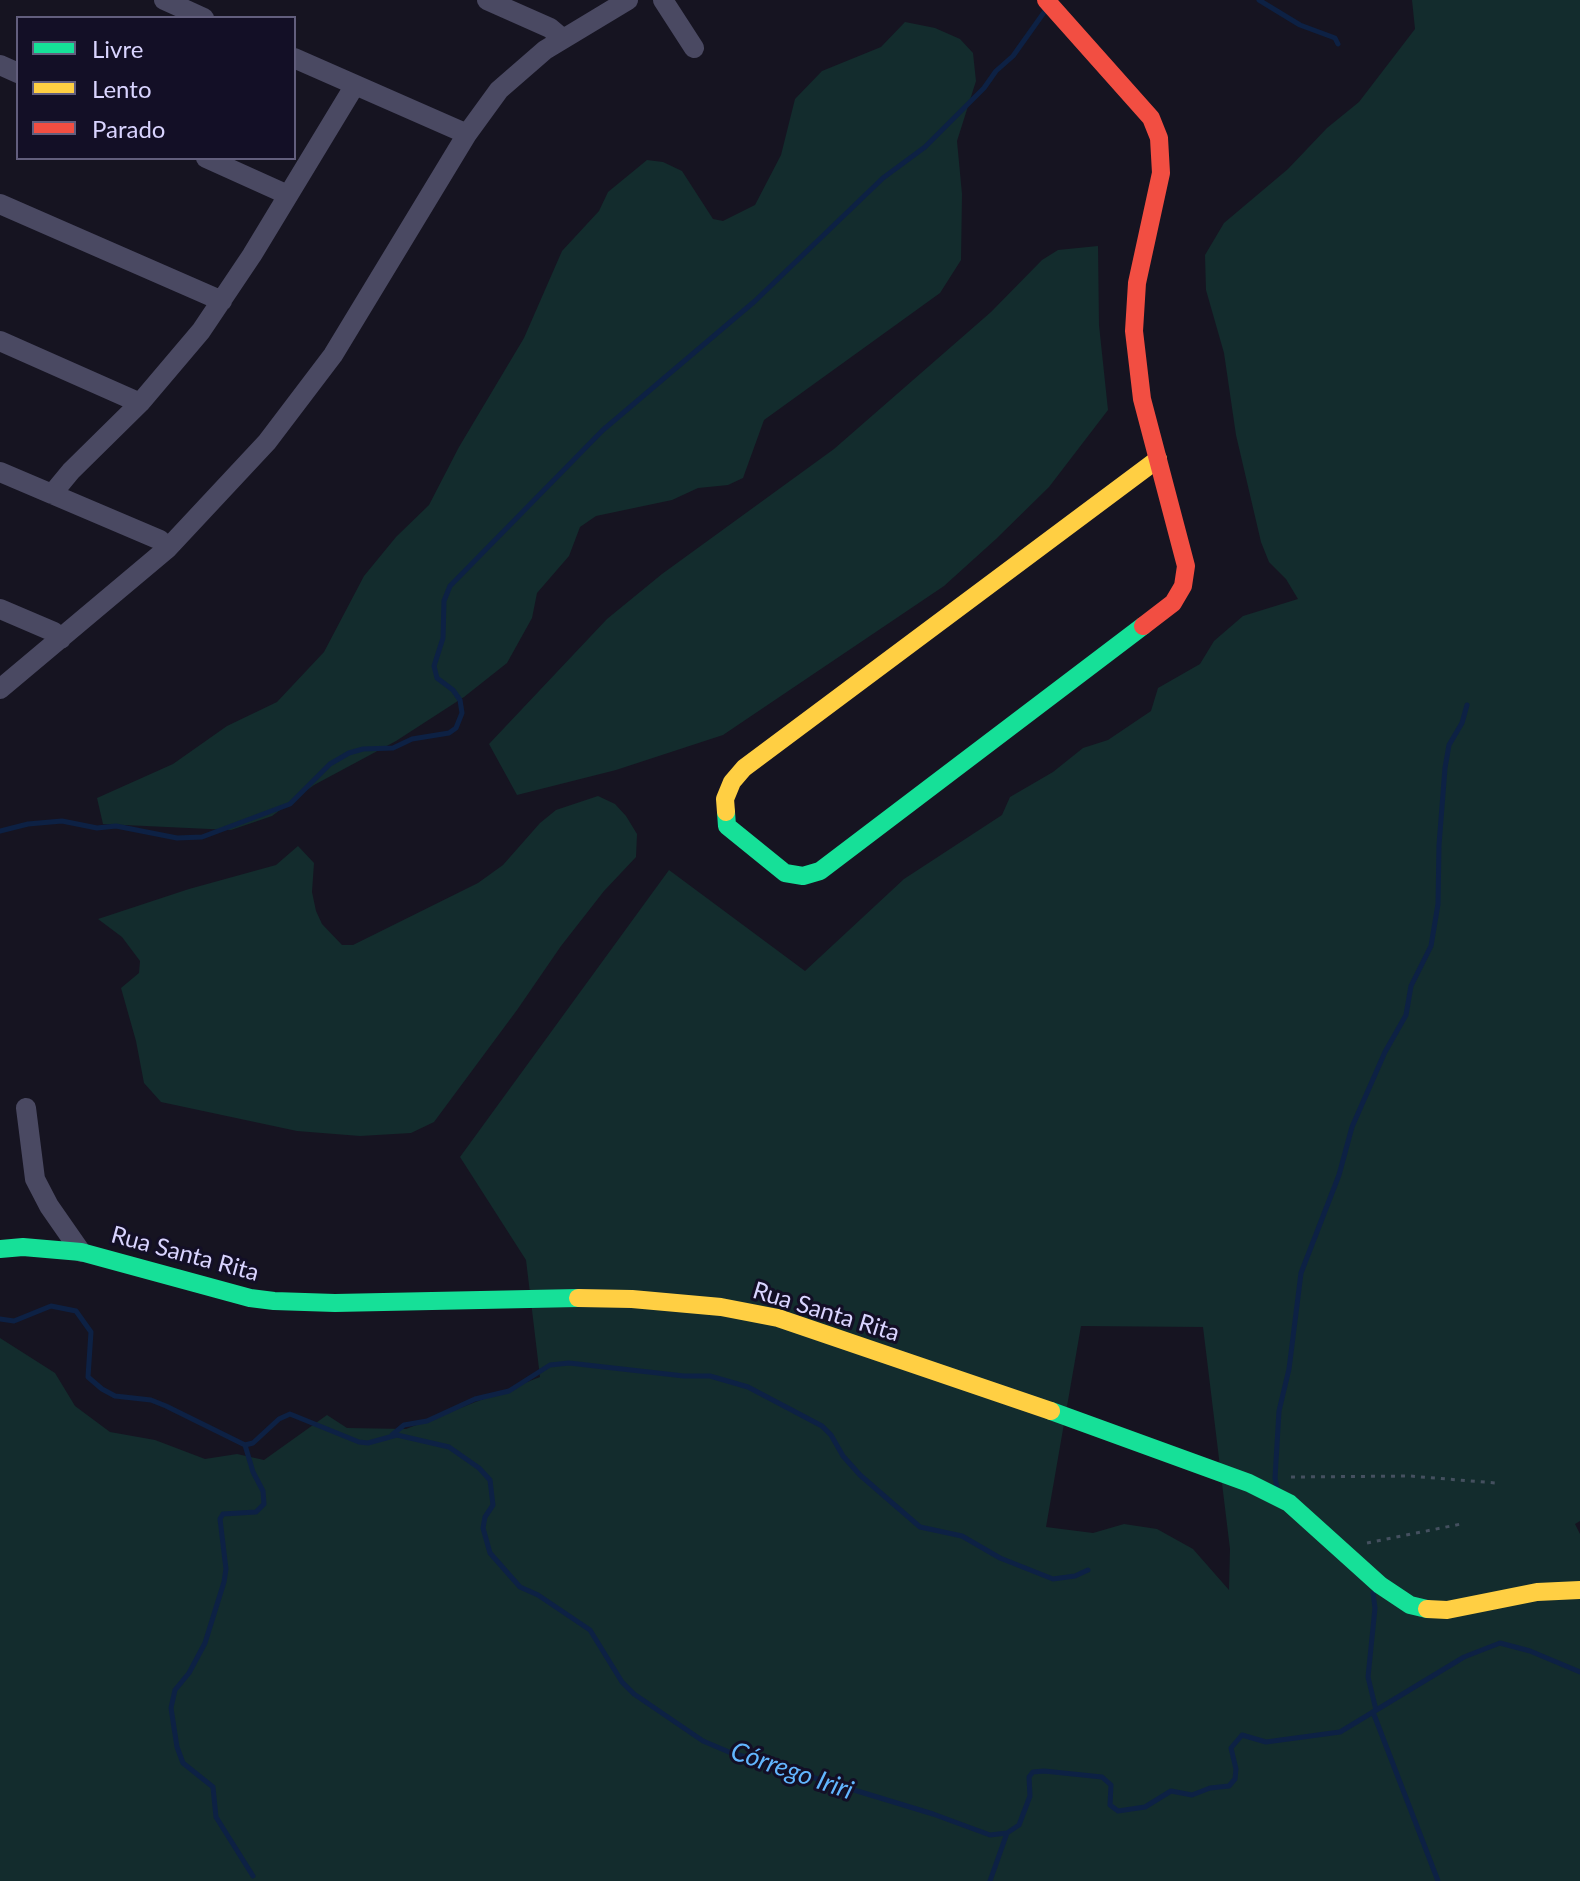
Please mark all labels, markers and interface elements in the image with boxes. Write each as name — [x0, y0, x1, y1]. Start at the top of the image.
legend — [16, 16, 296, 160]
text: Livre — [92, 34, 143, 63]
text: Lento — [92, 74, 152, 103]
text: Parado — [92, 114, 165, 143]
street label: Rua Santa Rita — [108, 1220, 262, 1288]
street label: Rua Santa Rita — [749, 1276, 903, 1348]
water label: Córrego Iriri — [727, 1736, 857, 1806]

